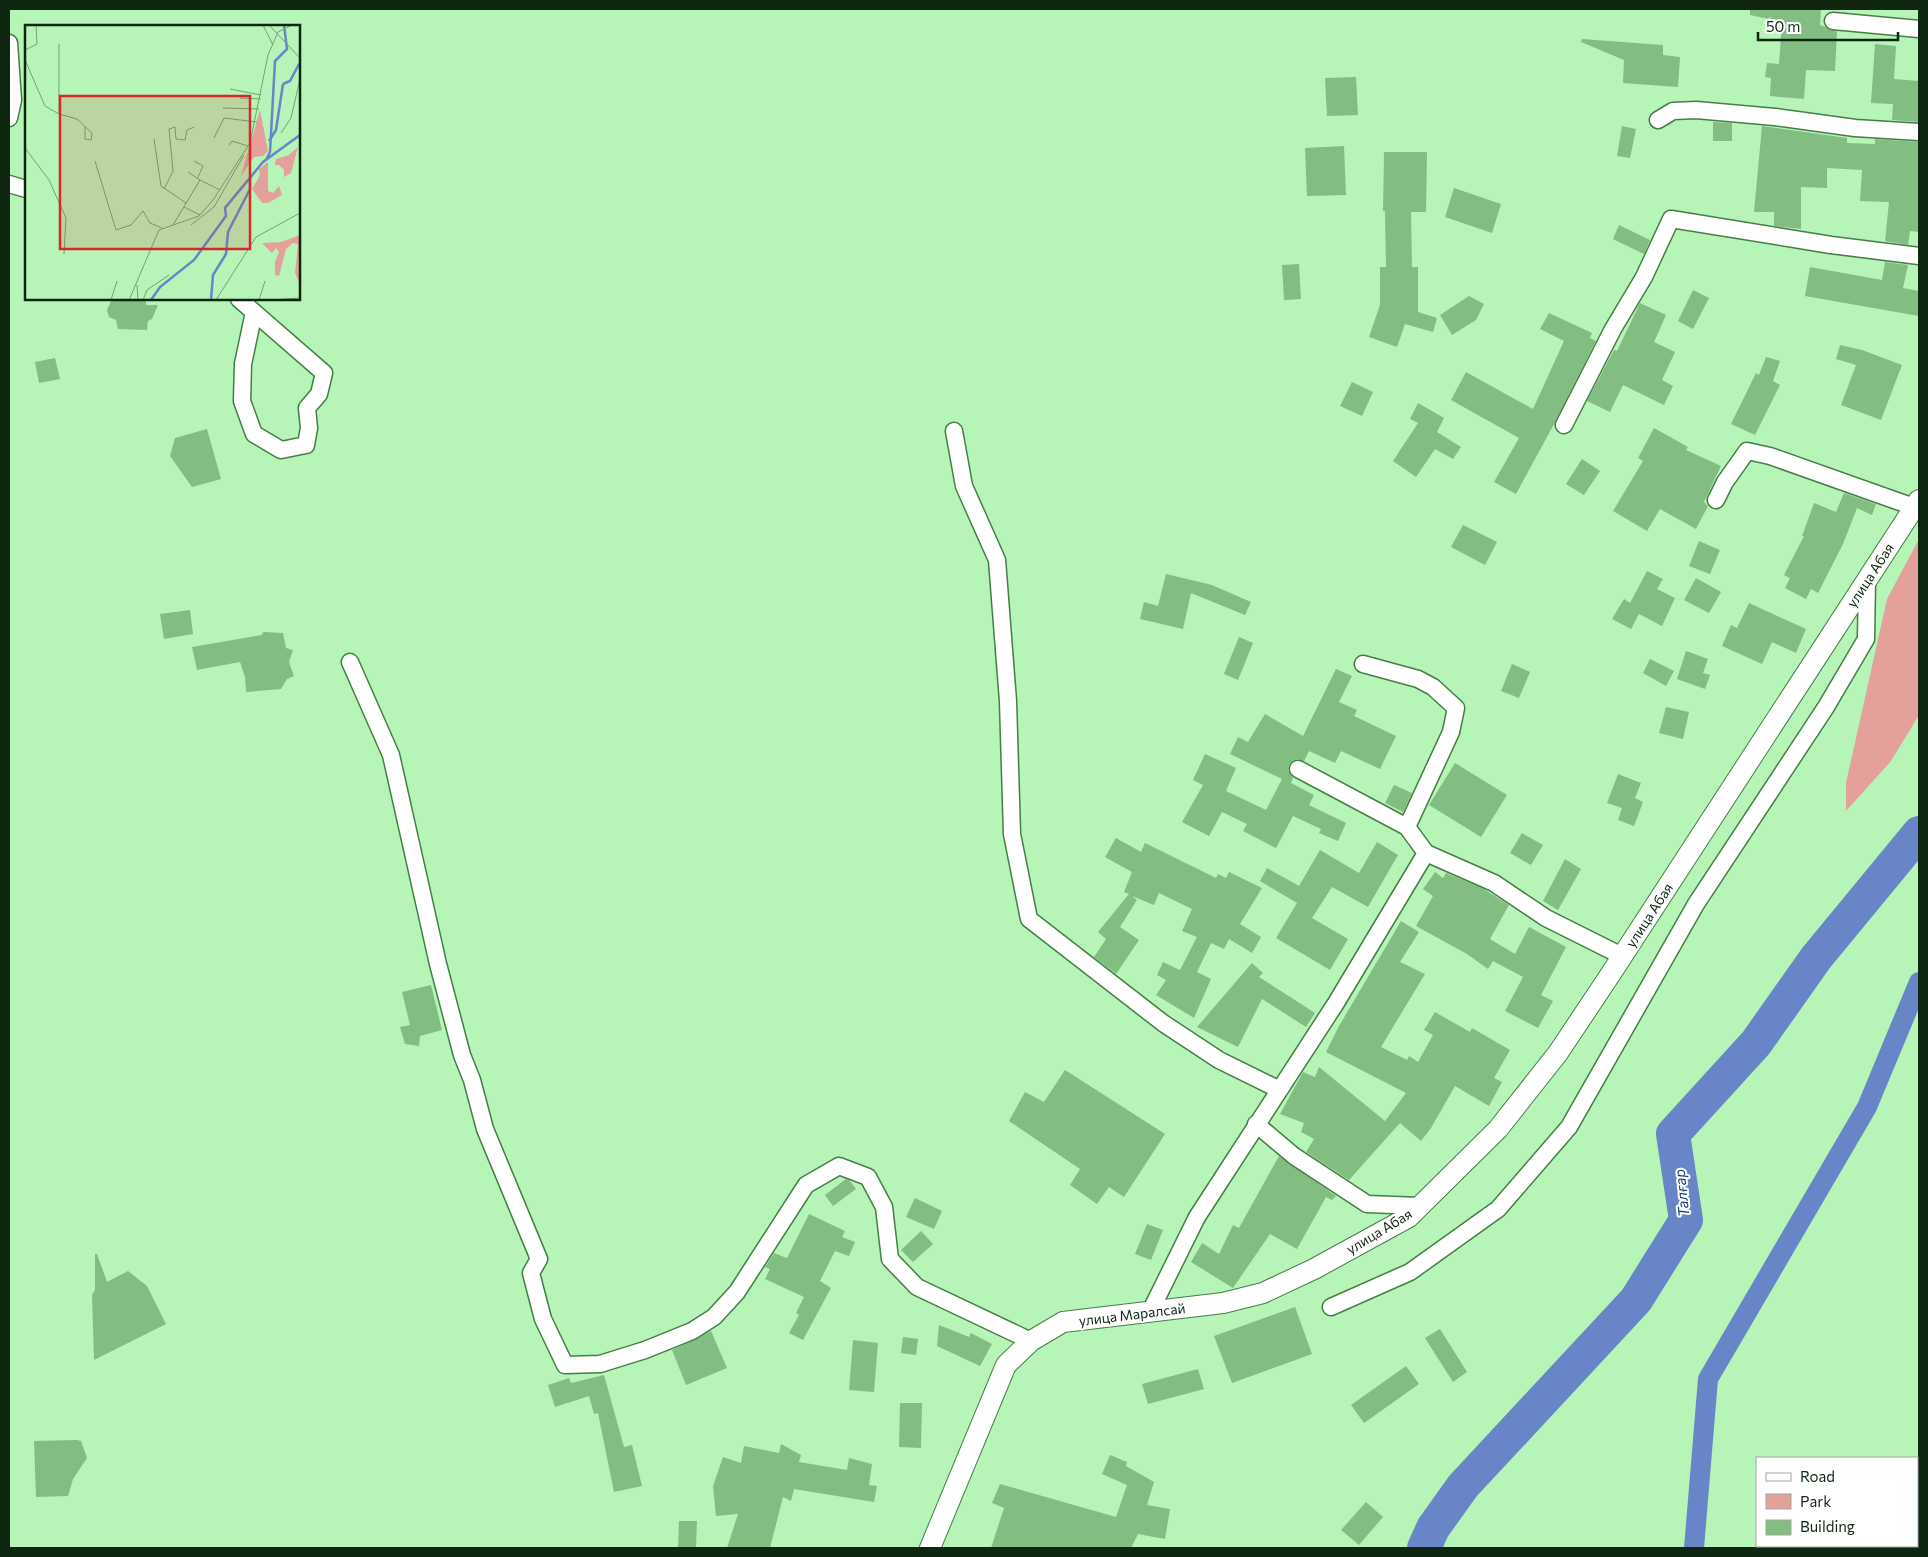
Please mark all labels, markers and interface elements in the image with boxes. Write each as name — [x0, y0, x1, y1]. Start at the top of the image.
scale bar — [1758, 10, 1898, 42]
text: 50 m — [1766, 17, 1800, 35]
inset map — [25, 25, 300, 300]
street label: улица Абая — [1843, 540, 1897, 610]
street label: улица Абая — [1622, 880, 1676, 950]
water label: Талғар — [1670, 1168, 1692, 1218]
street label: улица Абая — [1343, 1205, 1415, 1257]
street label: улица Маралсай — [1078, 1299, 1186, 1329]
legend — [1756, 1457, 1918, 1547]
text: Road — [1800, 1467, 1835, 1485]
text: Park — [1800, 1492, 1831, 1510]
text: Building — [1800, 1517, 1855, 1535]

